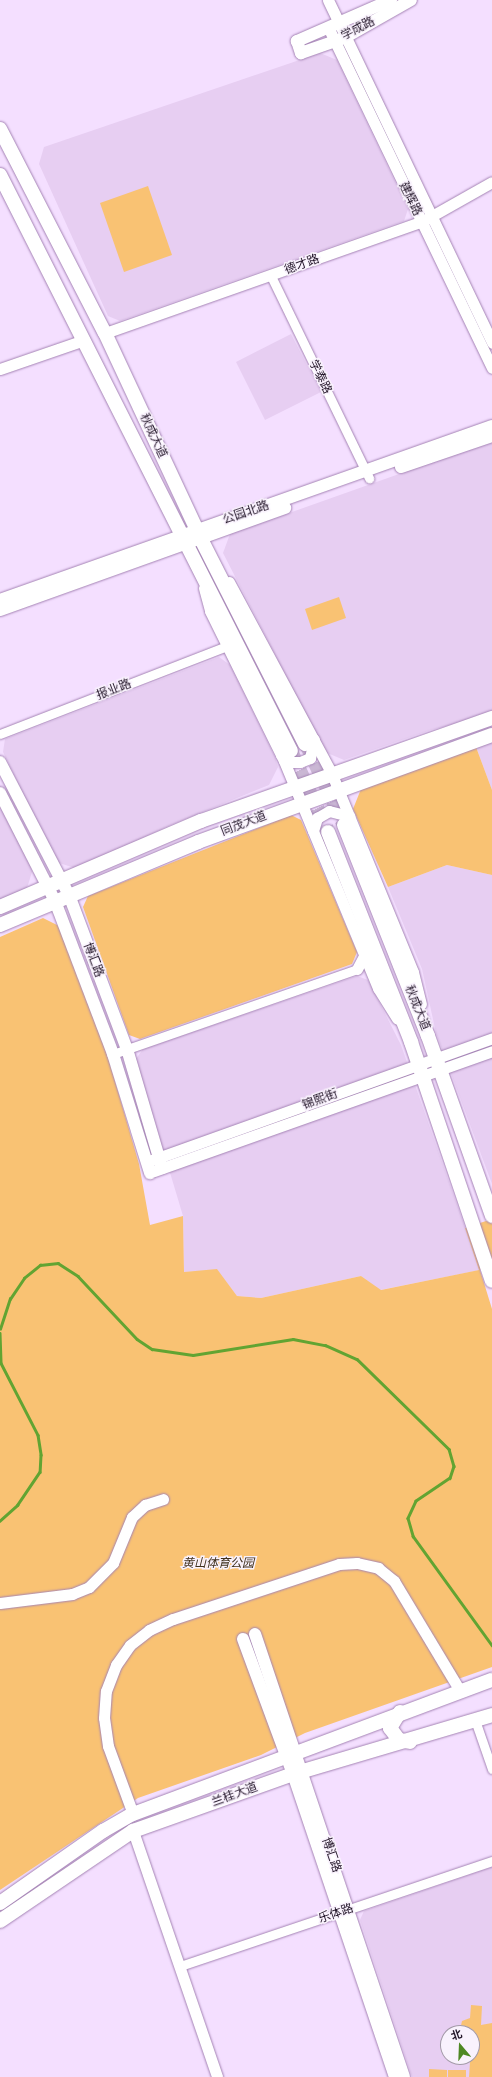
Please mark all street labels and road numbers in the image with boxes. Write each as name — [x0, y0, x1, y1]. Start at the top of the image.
street label: 学成路 — [339, 14, 377, 44]
street label: 建辉路 — [396, 180, 424, 218]
street label: 德才路 — [283, 252, 321, 278]
street label: 学泰路 — [306, 358, 334, 396]
street label: 秋成大道 — [136, 411, 170, 461]
street label: 公园北路 — [221, 498, 271, 528]
street label: 报业路 — [95, 677, 133, 703]
street label: 同茂大道 — [219, 809, 269, 839]
street label: 博汇路 — [80, 941, 106, 979]
street label: 秋成大道 — [401, 983, 433, 1033]
street label: 锦熙街 — [301, 1087, 339, 1113]
street label: 兰桂大道 — [210, 1780, 260, 1810]
street label: 博汇路 — [318, 1836, 344, 1874]
street label: 乐体路 — [317, 1901, 355, 1927]

